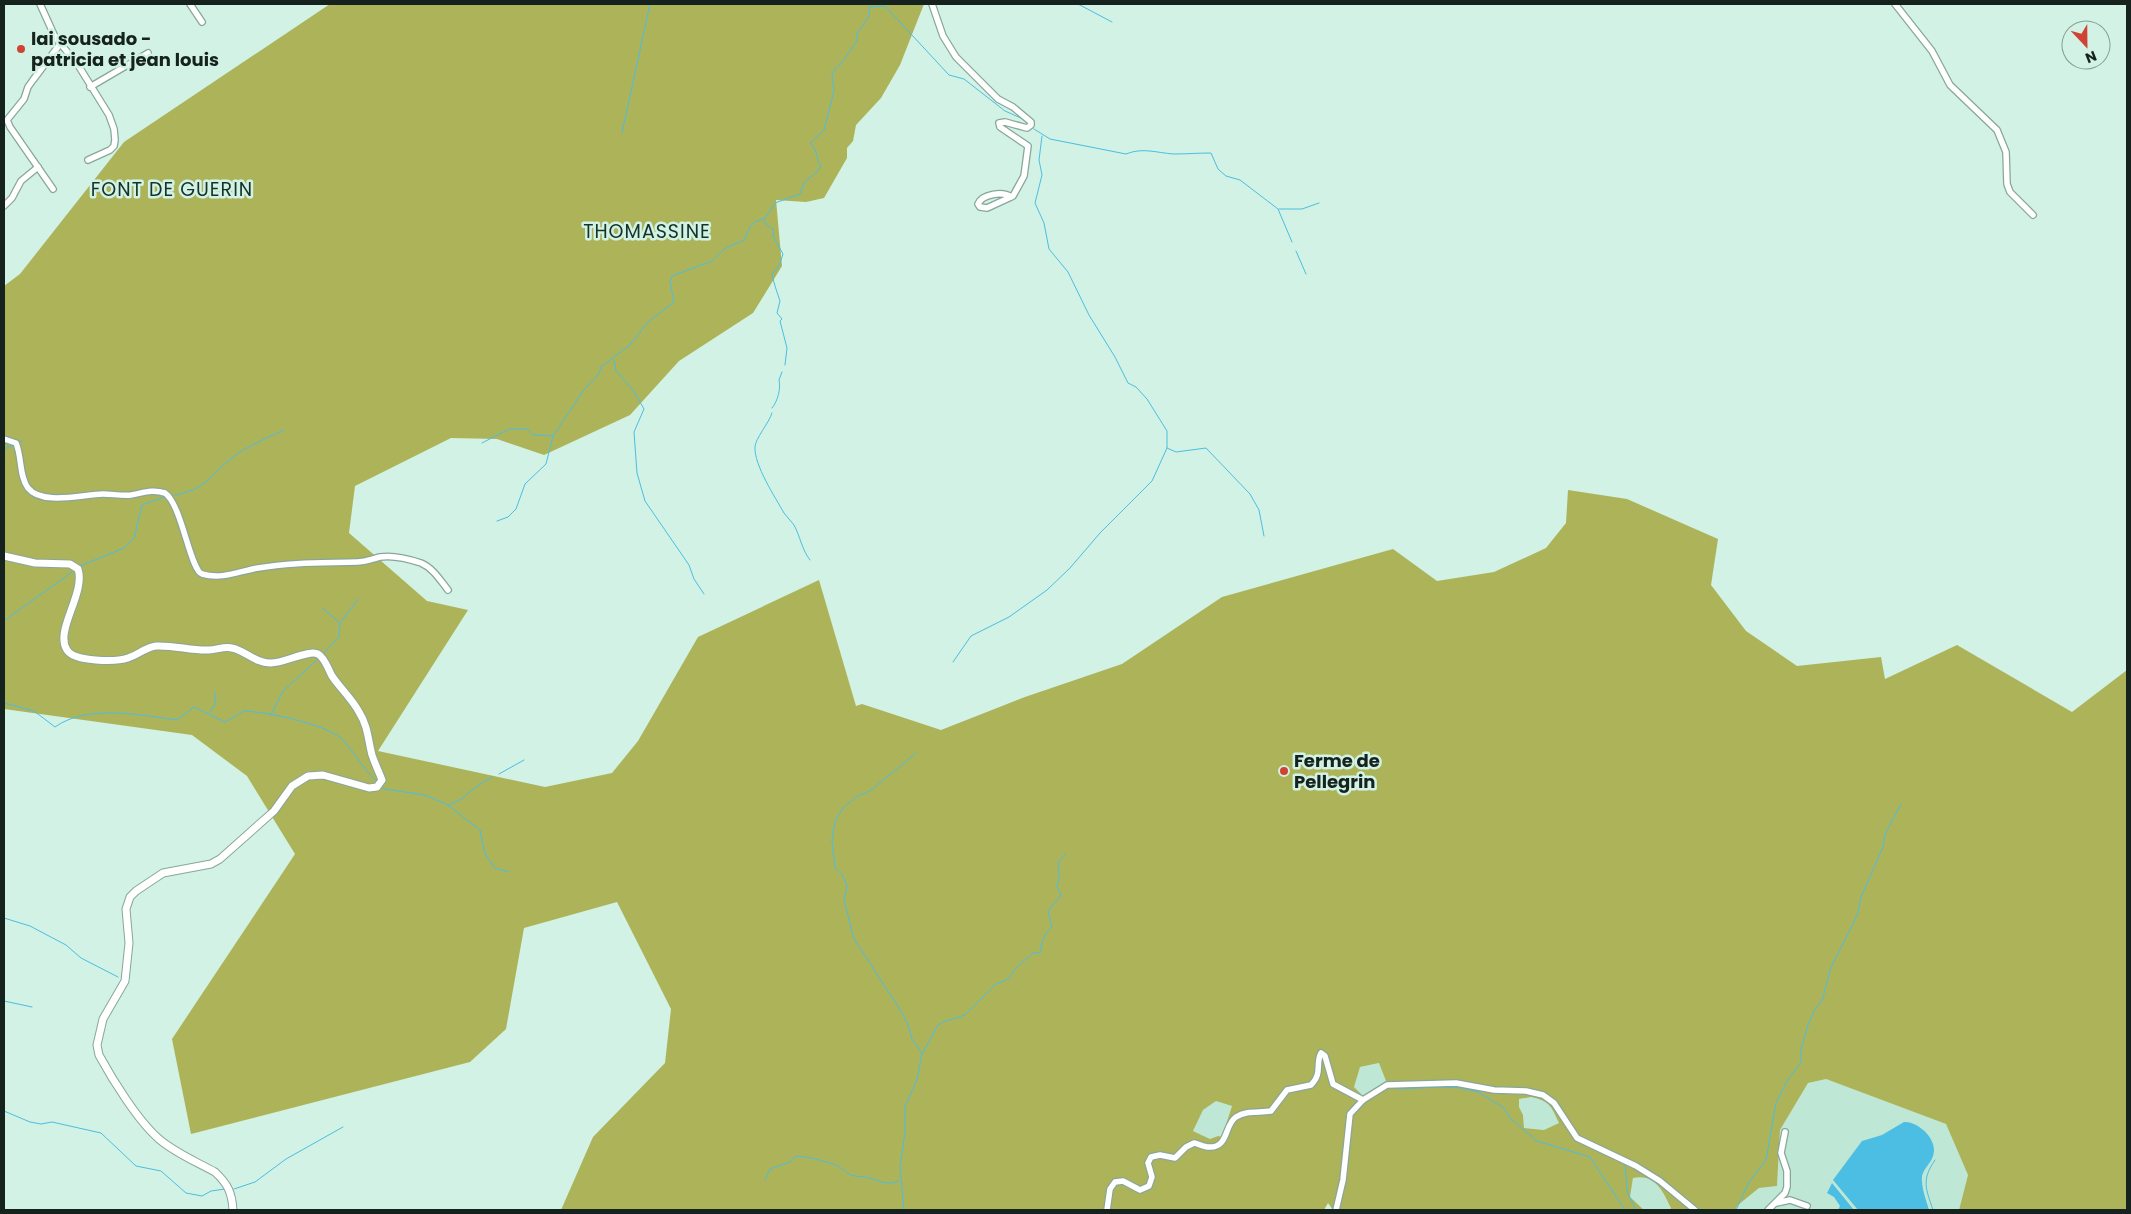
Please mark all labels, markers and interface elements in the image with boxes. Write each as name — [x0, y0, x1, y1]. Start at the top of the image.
north arrow — [2061, 20, 2111, 70]
place label: lai sousado - patricia et jean louis — [31, 26, 219, 72]
marker: lai sousado - patricia et jean louis — [15, 43, 27, 55]
text: N — [2082, 46, 2099, 68]
district label: FONT DE GUERIN — [91, 176, 253, 203]
district label: THOMASSINE — [583, 218, 711, 245]
place label: Ferme de Pellegrin — [1294, 748, 1380, 794]
marker: Ferme de Pellegrin — [1278, 765, 1290, 777]

